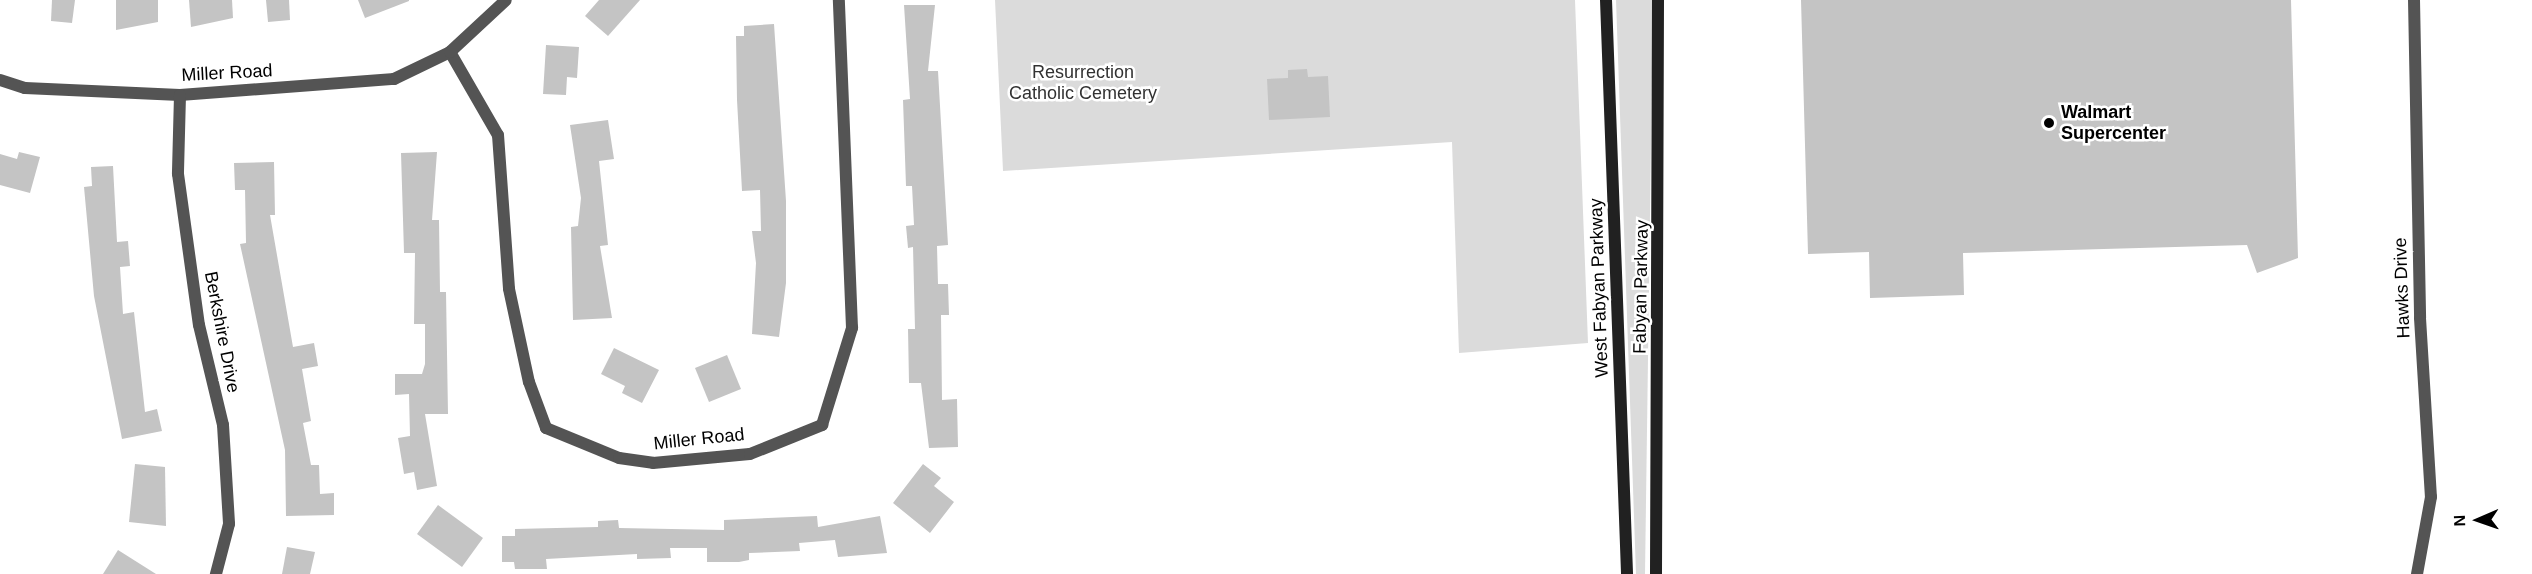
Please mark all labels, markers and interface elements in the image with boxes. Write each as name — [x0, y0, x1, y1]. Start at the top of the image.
street label: Miller Road — [181, 60, 273, 86]
park label: Resurrection Catholic Cemetery — [1009, 62, 1157, 104]
place label: Walmart Supercenter — [2061, 102, 2166, 144]
marker: Walmart Supercenter — [2042, 116, 2056, 130]
street label: West Fabyan Parkway — [1585, 198, 1613, 378]
street label: Fabyan Parkway — [1629, 220, 1653, 354]
street label: Hawks Drive — [2389, 237, 2415, 339]
street label: Berkshire Drive — [200, 270, 244, 394]
street label: Miller Road — [653, 424, 745, 454]
north arrow — [2448, 490, 2508, 550]
text: N — [2451, 515, 2468, 527]

